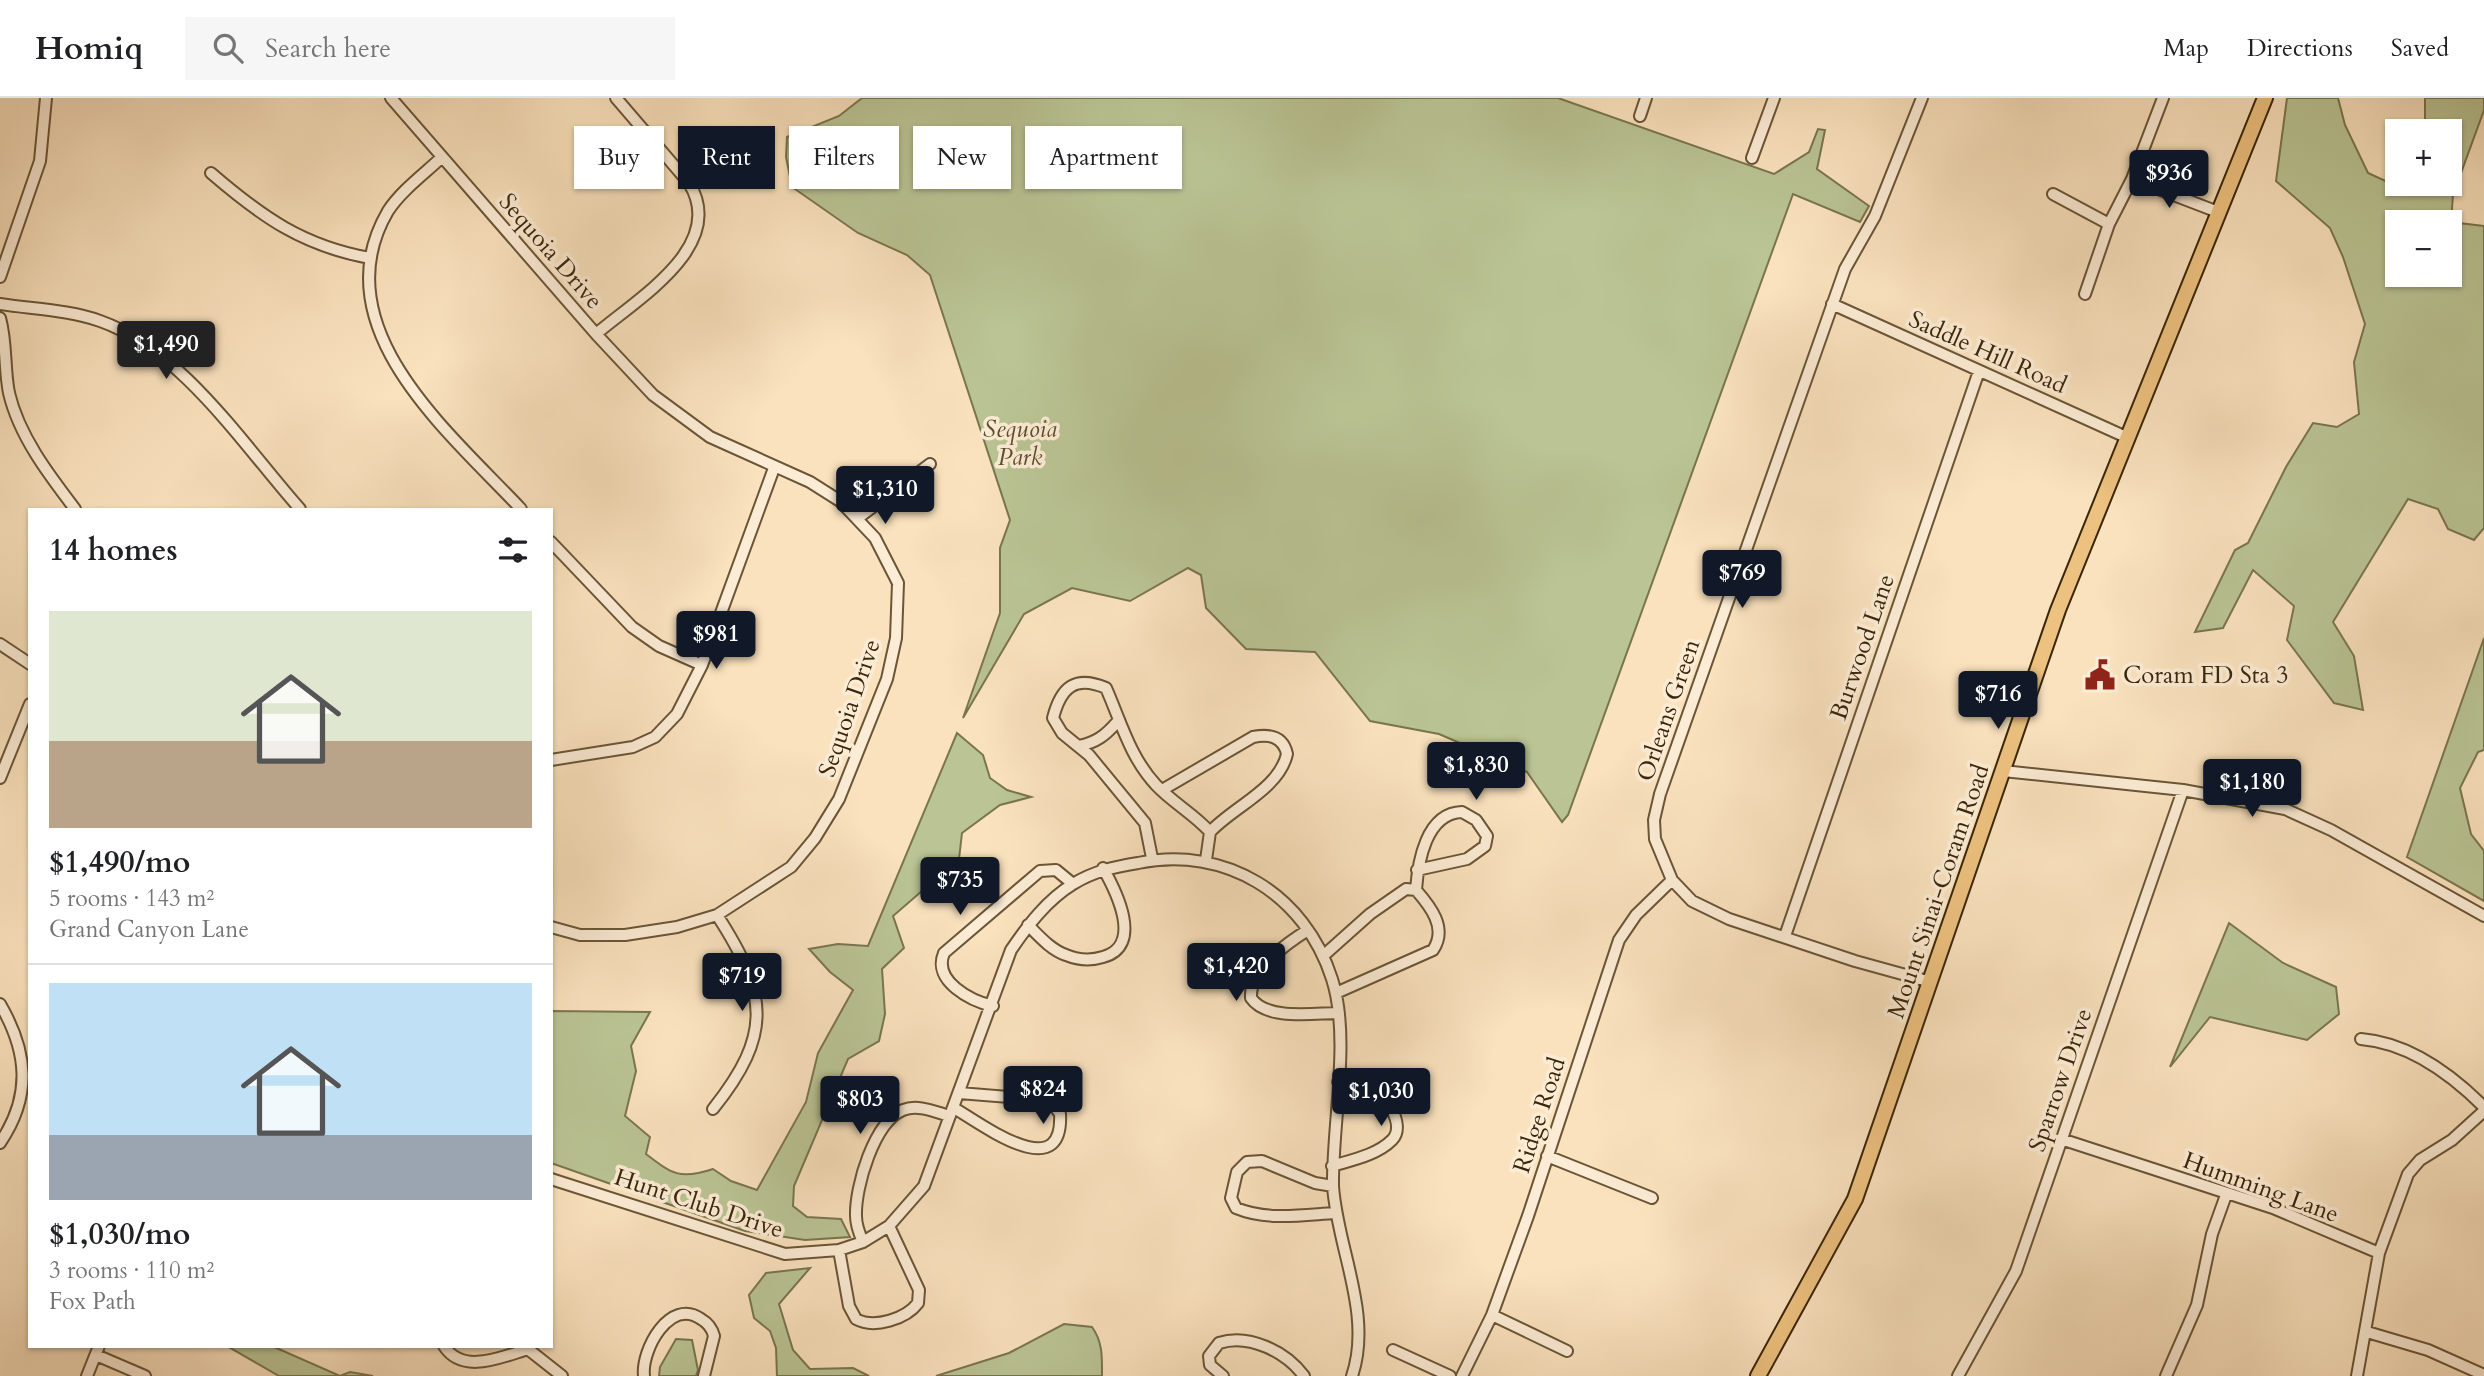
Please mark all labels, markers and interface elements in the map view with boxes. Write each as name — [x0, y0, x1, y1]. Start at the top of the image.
search box — [185, 17, 675, 80]
text: Homiq — [35, 26, 143, 71]
icon: search — [209, 29, 247, 67]
text: Search here — [265, 31, 391, 66]
text: Map — [2163, 32, 2209, 65]
text: Directions — [2247, 32, 2353, 65]
text: Saved — [2391, 32, 2449, 65]
map controls — [2385, 119, 2462, 287]
button: + — [2385, 119, 2462, 196]
chip: Buy — [574, 126, 664, 189]
chip: Rent — [678, 126, 775, 189]
chip: Filters — [789, 126, 899, 189]
chip: New — [913, 126, 1011, 189]
chip: Apartment — [1025, 126, 1182, 189]
pin: $936 — [2128, 150, 2210, 210]
text: $936 — [2145, 157, 2193, 188]
street label: Sequoia Drive — [491, 186, 610, 316]
button: − — [2385, 210, 2462, 287]
street label: Saddle Hill Road — [1904, 303, 2072, 402]
pin: $1,490 — [109, 322, 223, 381]
text: $1,490 — [133, 328, 199, 359]
park label: Sequoia Park — [983, 413, 1057, 474]
pin: $1,310 — [828, 466, 942, 526]
text: $1,310 — [852, 473, 918, 504]
text: 14 homes — [49, 530, 178, 571]
icon: filters — [494, 531, 532, 569]
pin: $769 — [1701, 550, 1783, 610]
text: $769 — [1718, 557, 1766, 588]
street label: Burwood Lane — [1822, 570, 1903, 724]
pin: $981 — [675, 612, 757, 671]
text: $981 — [692, 618, 740, 649]
street label: Orleans Green — [1629, 634, 1708, 786]
street label: Sequoia Drive — [811, 635, 888, 781]
icon: home — [228, 656, 354, 782]
public building icon: Coram FD Sta 3 — [2083, 658, 2117, 692]
place label: Coram FD Sta 3 — [2123, 659, 2289, 692]
pin: $716 — [1957, 672, 2039, 731]
text: $716 — [1974, 678, 2022, 709]
pin: $1,830 — [1419, 742, 1533, 802]
text: $1,830 — [1443, 749, 1509, 780]
street label: Mount Sinai-Coram Road — [1879, 760, 1998, 1023]
pin: $1,180 — [2195, 760, 2309, 819]
text: $1,180 — [2219, 766, 2285, 797]
text: $1,490/mo — [49, 842, 190, 883]
pin: $735 — [919, 858, 1001, 917]
text: $735 — [936, 864, 984, 895]
text: 5 rooms · 143 m² — [49, 883, 214, 914]
text: Grand Canyon Lane — [49, 914, 249, 945]
pin: $1,420 — [1179, 944, 1293, 1003]
text: $1,420 — [1203, 950, 1269, 981]
pin: $719 — [701, 954, 783, 1013]
text: $719 — [718, 960, 766, 991]
street label: Sparrow Drive — [2021, 1004, 2100, 1156]
icon: home — [228, 1028, 354, 1154]
street label: Ridge Road — [1505, 1053, 1574, 1177]
pin: $824 — [1002, 1066, 1084, 1126]
pin: $1,030 — [1324, 1068, 1438, 1128]
text: $824 — [1019, 1073, 1067, 1104]
text: $1,030 — [1348, 1075, 1414, 1106]
pin: $803 — [819, 1076, 901, 1136]
text: $803 — [836, 1083, 884, 1114]
street label: Humming Lane — [2178, 1144, 2343, 1231]
street label: Hunt Club Drive — [610, 1161, 788, 1246]
text: $1,030/mo — [49, 1214, 190, 1255]
text: 3 rooms · 110 m² — [49, 1255, 214, 1286]
text: Fox Path — [49, 1286, 136, 1317]

